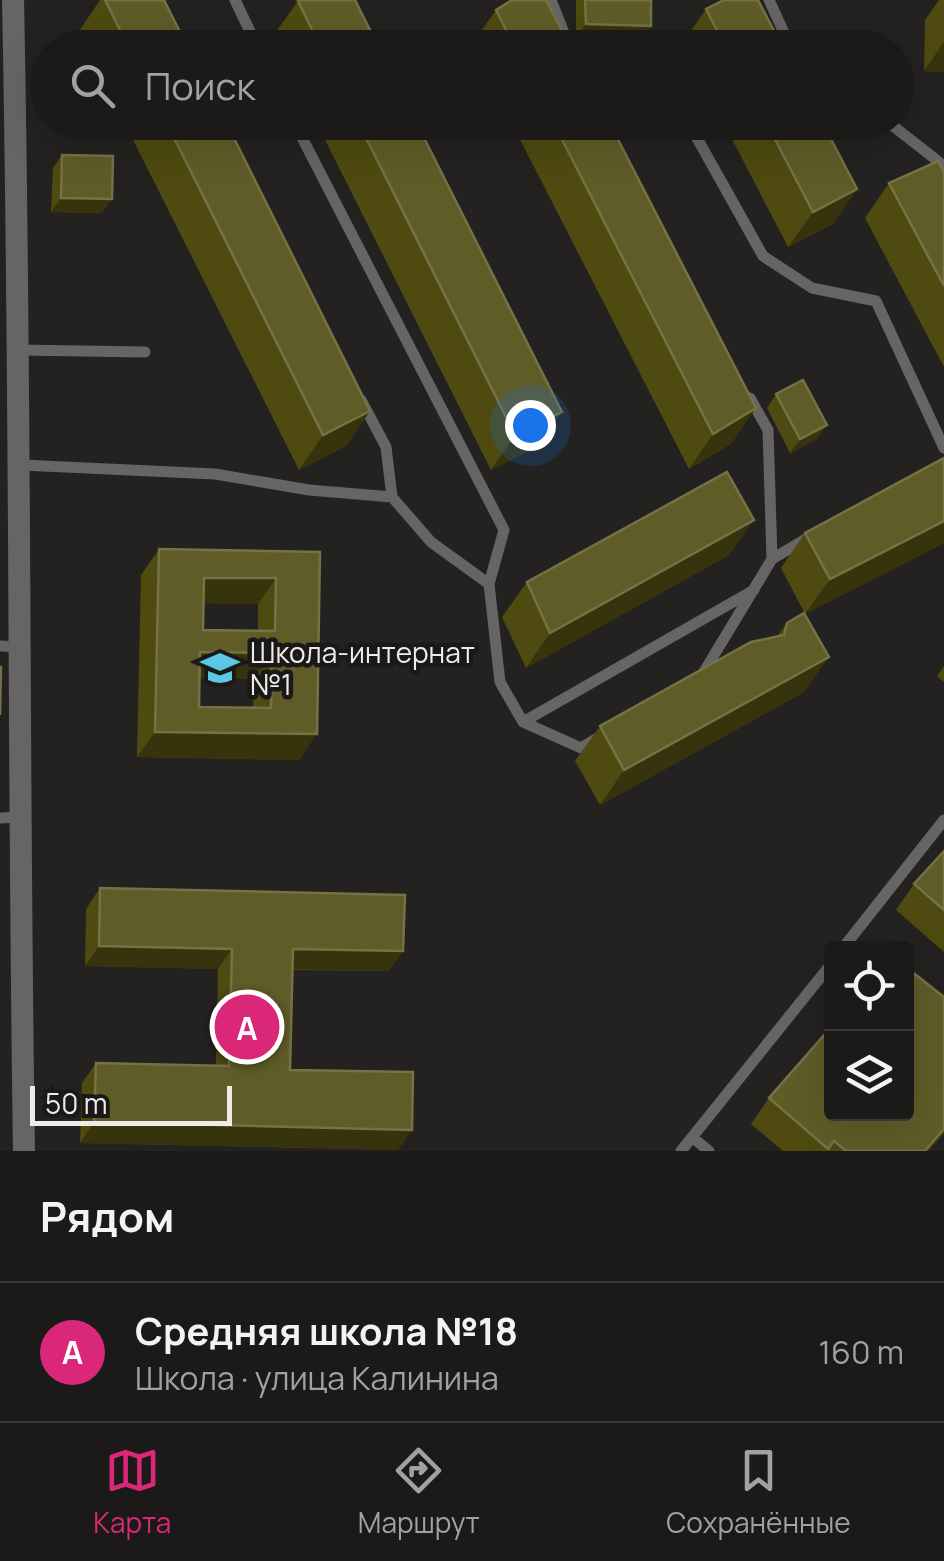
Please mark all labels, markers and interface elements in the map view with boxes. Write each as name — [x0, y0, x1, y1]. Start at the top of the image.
search box — [30, 30, 914, 140]
icon: search — [65, 58, 120, 113]
text: Поиск — [145, 59, 255, 111]
your location — [505, 400, 556, 451]
place label: Школа-интернат №1 — [250, 633, 475, 703]
school or university icon: Школа-интернат №1 — [199, 647, 241, 689]
map controls — [824, 941, 914, 1121]
button: locate — [824, 941, 914, 1031]
pin: A — [214, 990, 280, 1064]
button: layers — [824, 1031, 914, 1121]
scale bar — [30, 1081, 232, 1126]
text: 50 m — [45, 1084, 108, 1122]
text: Рядом — [40, 1187, 174, 1245]
text: Средняя школа №18 — [135, 1304, 518, 1356]
text: A — [62, 1330, 83, 1374]
text: 160 m — [819, 1330, 904, 1374]
text: Школа · улица Калинина — [135, 1356, 499, 1400]
tab: Карта — [93, 1443, 171, 1541]
tab: Маршрут — [358, 1443, 480, 1541]
tab: Сохранённые — [666, 1443, 851, 1541]

